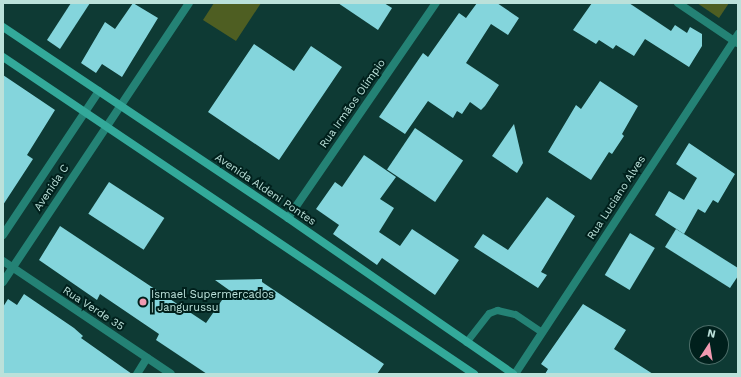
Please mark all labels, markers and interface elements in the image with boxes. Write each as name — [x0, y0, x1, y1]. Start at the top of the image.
street label: Rua Irmãos Olímpio — [317, 57, 389, 151]
street label: Avenida Aldeni Pontes — [212, 151, 318, 229]
street label: Rua Luciano Alves — [585, 153, 649, 243]
street label: Avenida C — [32, 162, 72, 214]
street label: Rua Verde 35 — [60, 284, 126, 334]
place label: Ismael Supermercados | Jangurussu — [151, 289, 274, 315]
marker: Ismael Supermercados | Jangurussu — [138, 297, 148, 307]
north arrow — [689, 325, 729, 365]
text: N — [706, 327, 717, 341]

